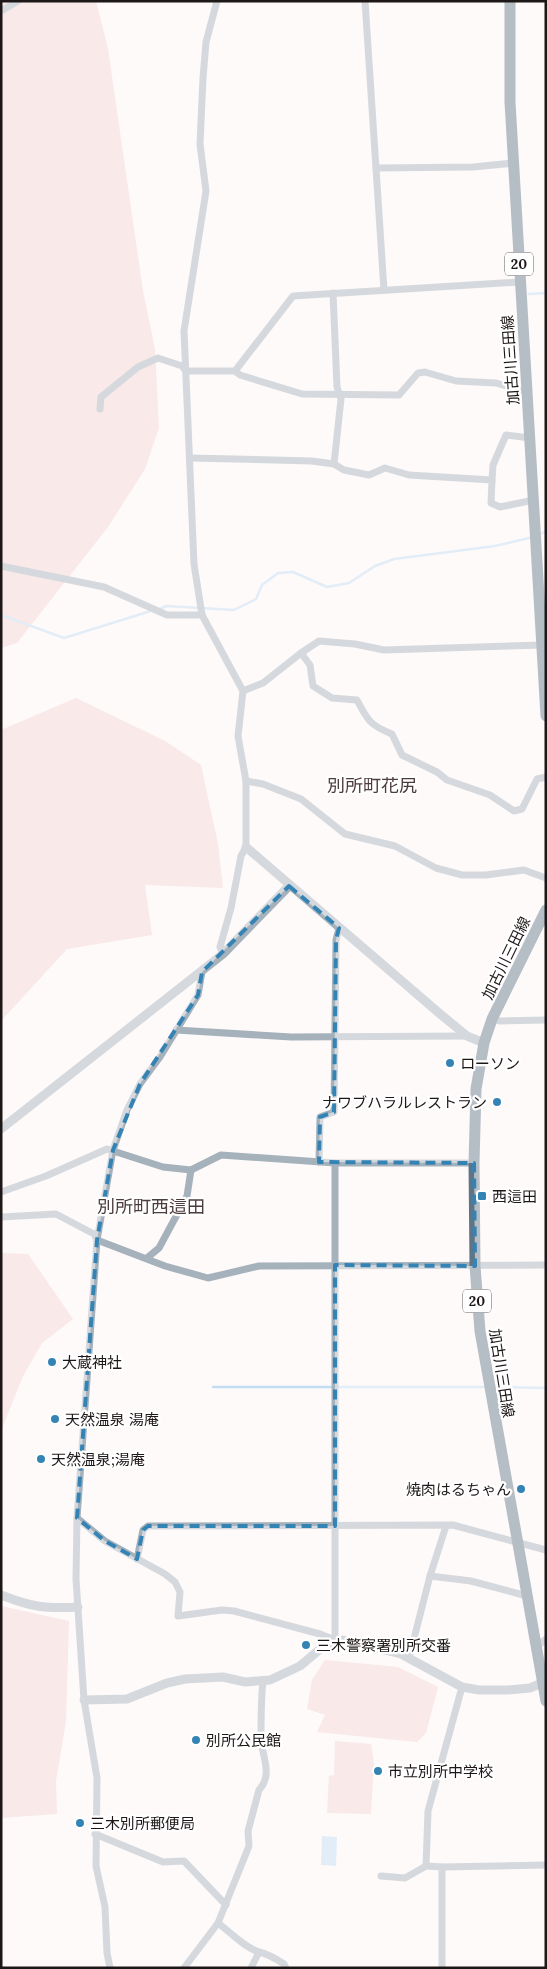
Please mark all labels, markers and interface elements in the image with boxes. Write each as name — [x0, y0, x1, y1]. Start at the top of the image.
road number: 20 — [505, 252, 533, 276]
street label: 加古川三田線 — [497, 314, 523, 406]
district label: 別所町花尻 — [327, 774, 417, 797]
street label: 加古川三田線 — [478, 913, 534, 1003]
place label: ローソン — [460, 1054, 520, 1073]
marker: ローソン — [444, 1057, 456, 1069]
place label: ナワブハラルレストラン — [322, 1093, 487, 1112]
marker: ナワブハラルレストラン — [491, 1096, 503, 1108]
place label: 西這田 — [492, 1187, 537, 1206]
marker: 西這田 — [476, 1190, 488, 1202]
district label: 別所町西這田 — [97, 1195, 205, 1218]
road number: 20 — [463, 1290, 491, 1312]
street label: 加古川三田線 — [486, 1327, 518, 1419]
place label: 大蔵神社 — [62, 1353, 122, 1372]
marker: 大蔵神社 — [46, 1356, 58, 1368]
place label: 天然温泉 湯庵 — [65, 1410, 159, 1429]
marker: 天然温泉 湯庵 — [49, 1413, 61, 1425]
place label: 天然温泉;湯庵 — [51, 1450, 145, 1469]
marker: 天然温泉;湯庵 — [35, 1453, 47, 1465]
place label: 焼肉はるちゃん — [406, 1480, 511, 1499]
marker: 焼肉はるちゃん — [515, 1483, 527, 1495]
place label: 三木警察署別所交番 — [316, 1636, 451, 1655]
marker: 三木警察署別所交番 — [300, 1639, 312, 1651]
place label: 別所公民館 — [206, 1731, 281, 1750]
marker: 別所公民館 — [190, 1734, 202, 1746]
place label: 市立別所中学校 — [388, 1762, 493, 1781]
marker: 市立別所中学校 — [372, 1765, 384, 1777]
place label: 三木別所郵便局 — [90, 1814, 195, 1833]
marker: 三木別所郵便局 — [74, 1817, 86, 1829]

